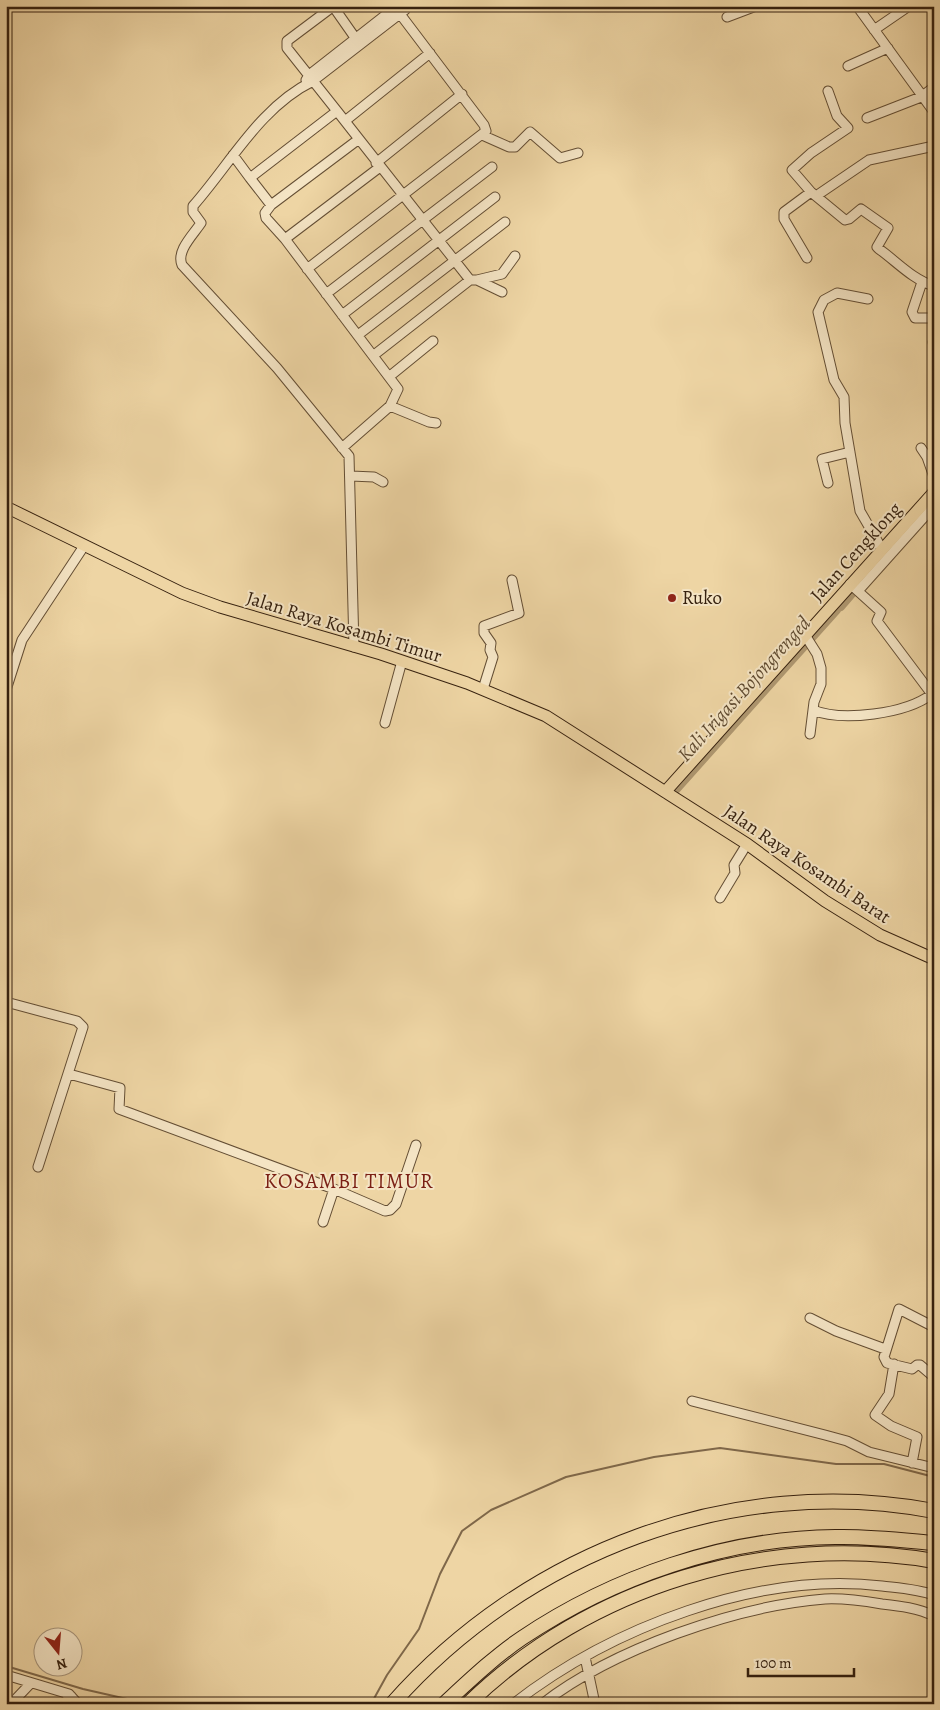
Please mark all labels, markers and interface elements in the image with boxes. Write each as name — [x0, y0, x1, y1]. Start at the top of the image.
street label: Jalan Cengklong — [804, 496, 908, 607]
street label: Jalan Raya Kosambi Timur — [243, 585, 445, 669]
place label: Ruko — [682, 585, 722, 611]
marker: Ruko — [666, 592, 678, 604]
water label: Kali Irigasi Bojongrenged — [671, 610, 817, 768]
street label: Jalan Raya Kosambi Barat — [718, 798, 896, 930]
district label: KOSAMBI TIMUR — [264, 1167, 434, 1195]
north arrow — [32, 1628, 82, 1678]
scale bar — [748, 1645, 854, 1677]
text: N — [54, 1653, 69, 1675]
text: 100 m — [755, 1653, 792, 1673]

